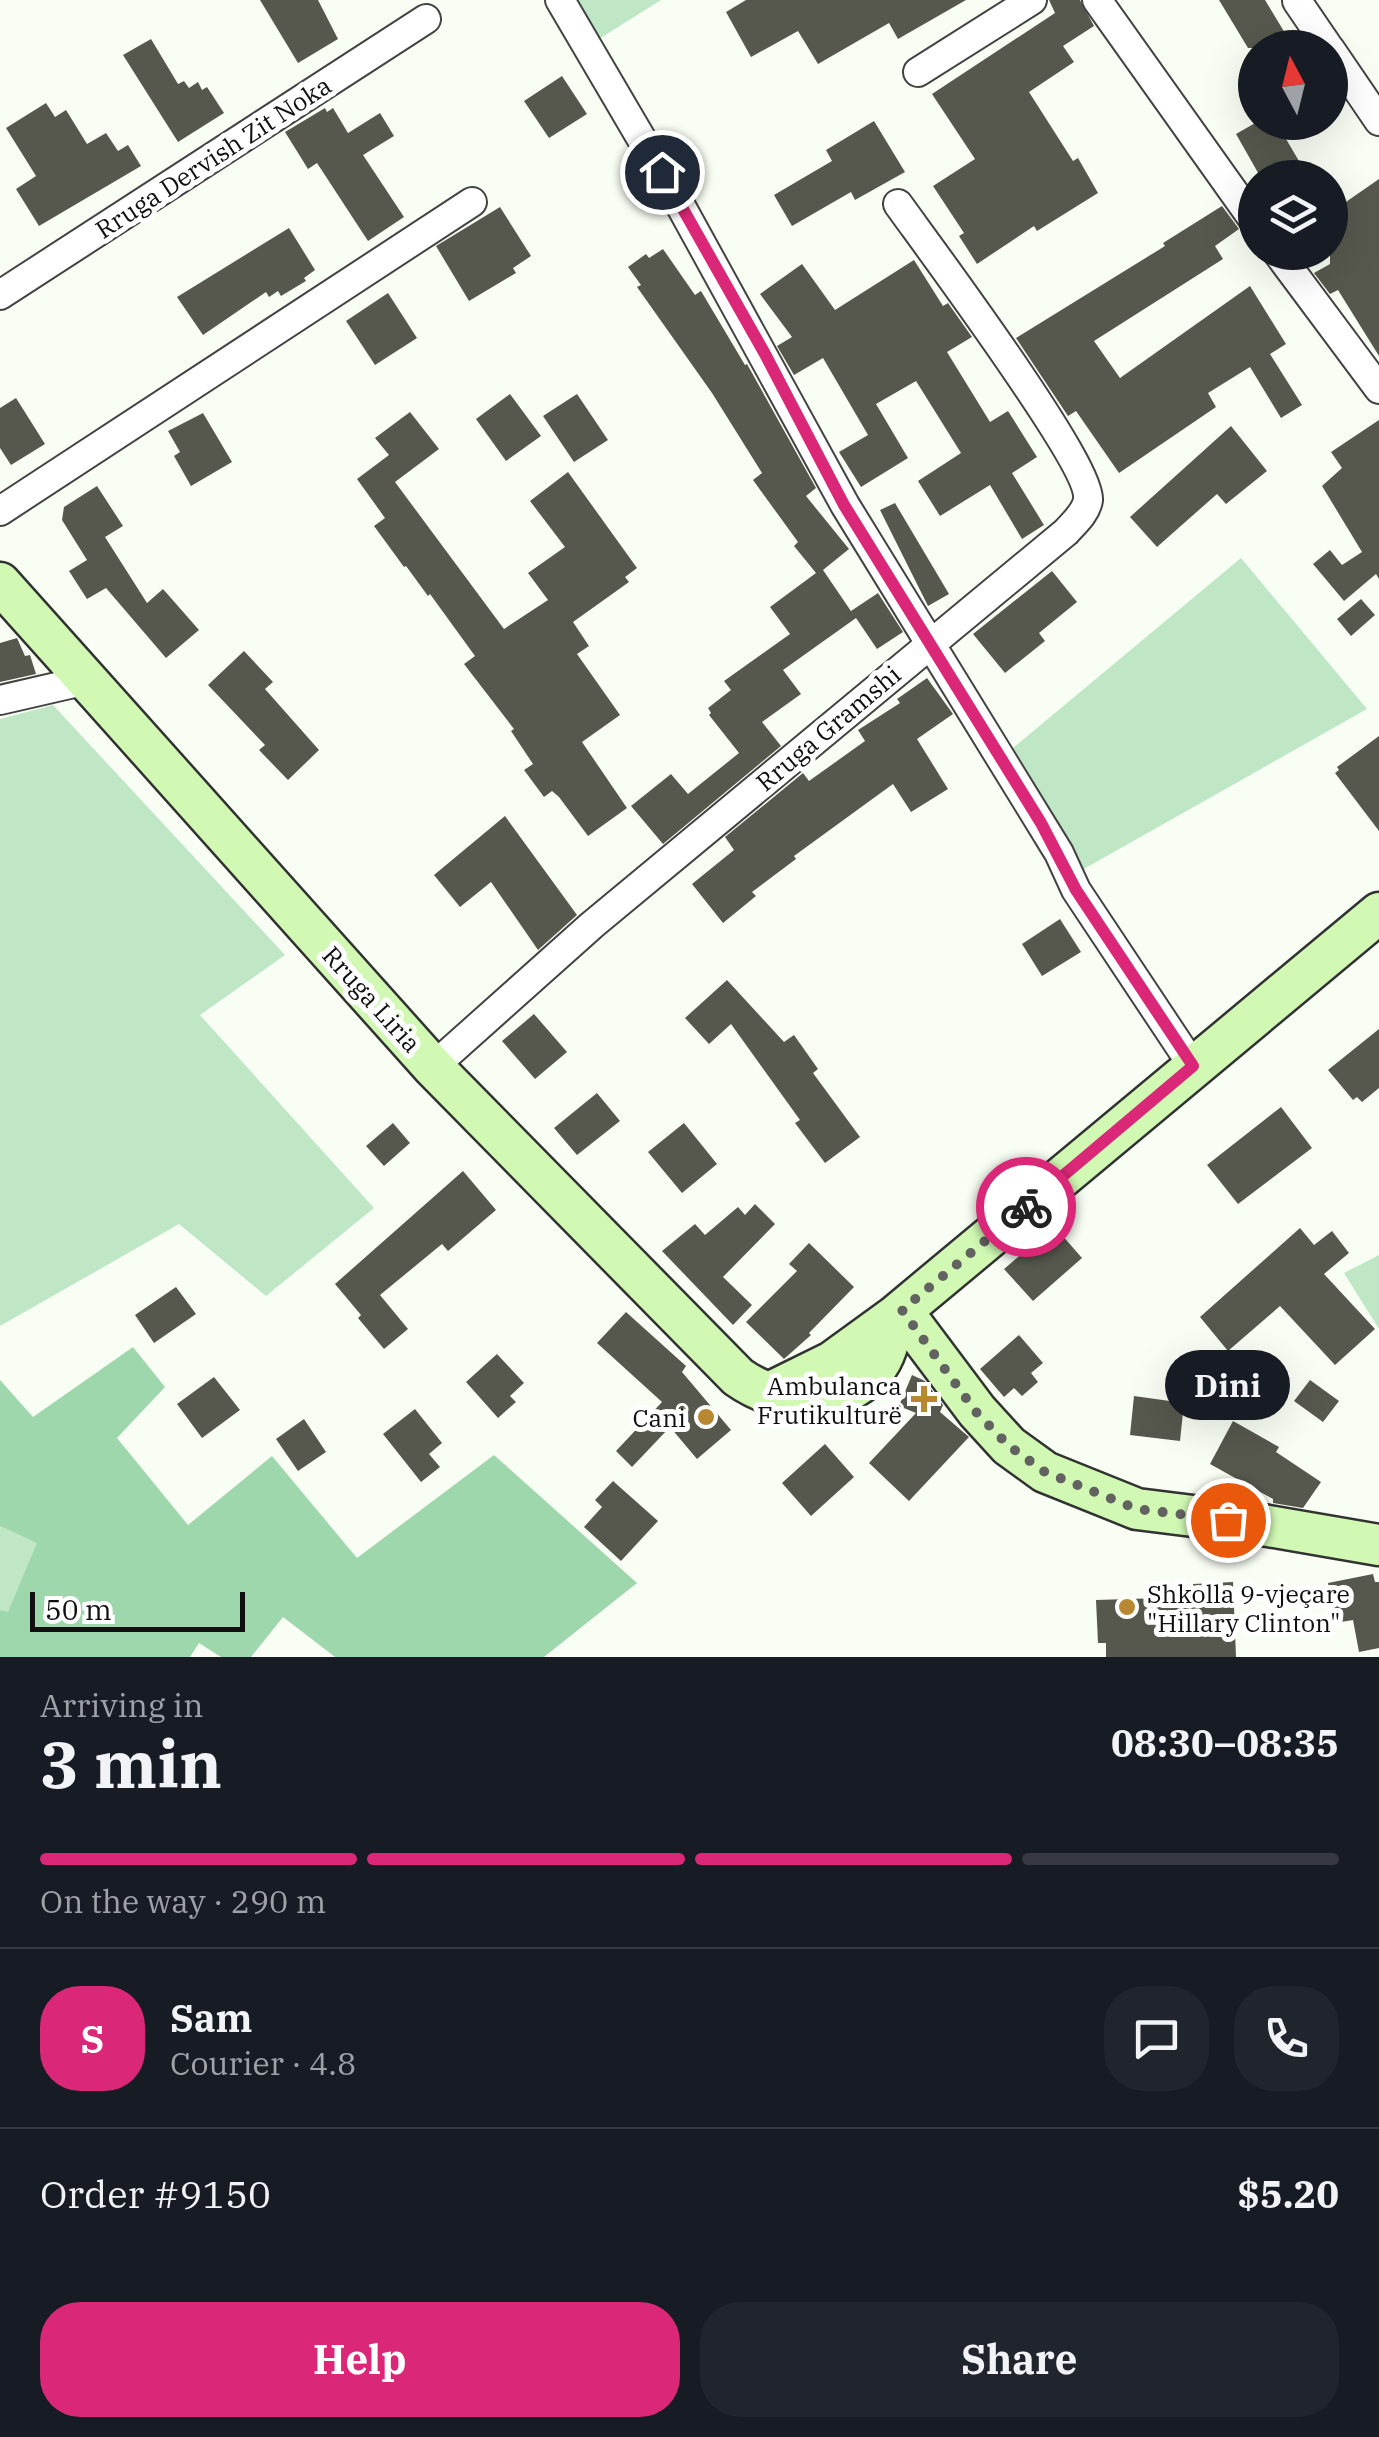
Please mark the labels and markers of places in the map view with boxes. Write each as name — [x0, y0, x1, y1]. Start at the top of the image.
pin — [620, 130, 705, 215]
callout: Dini — [1166, 1350, 1290, 1420]
place label: Ambulanca Frutikulturë — [757, 1369, 902, 1431]
marker: Ambulanca Frutikulturë — [911, 1386, 937, 1412]
place label: Cani — [633, 1401, 686, 1434]
marker: Cani — [695, 1406, 717, 1428]
pin — [1186, 1478, 1271, 1563]
place label: Shkolla 9-vjeçare "Hillary Clinton" — [1147, 1577, 1350, 1639]
marker: Shkolla 9-vjeçare "Hillary Clinton" — [1116, 1596, 1138, 1618]

